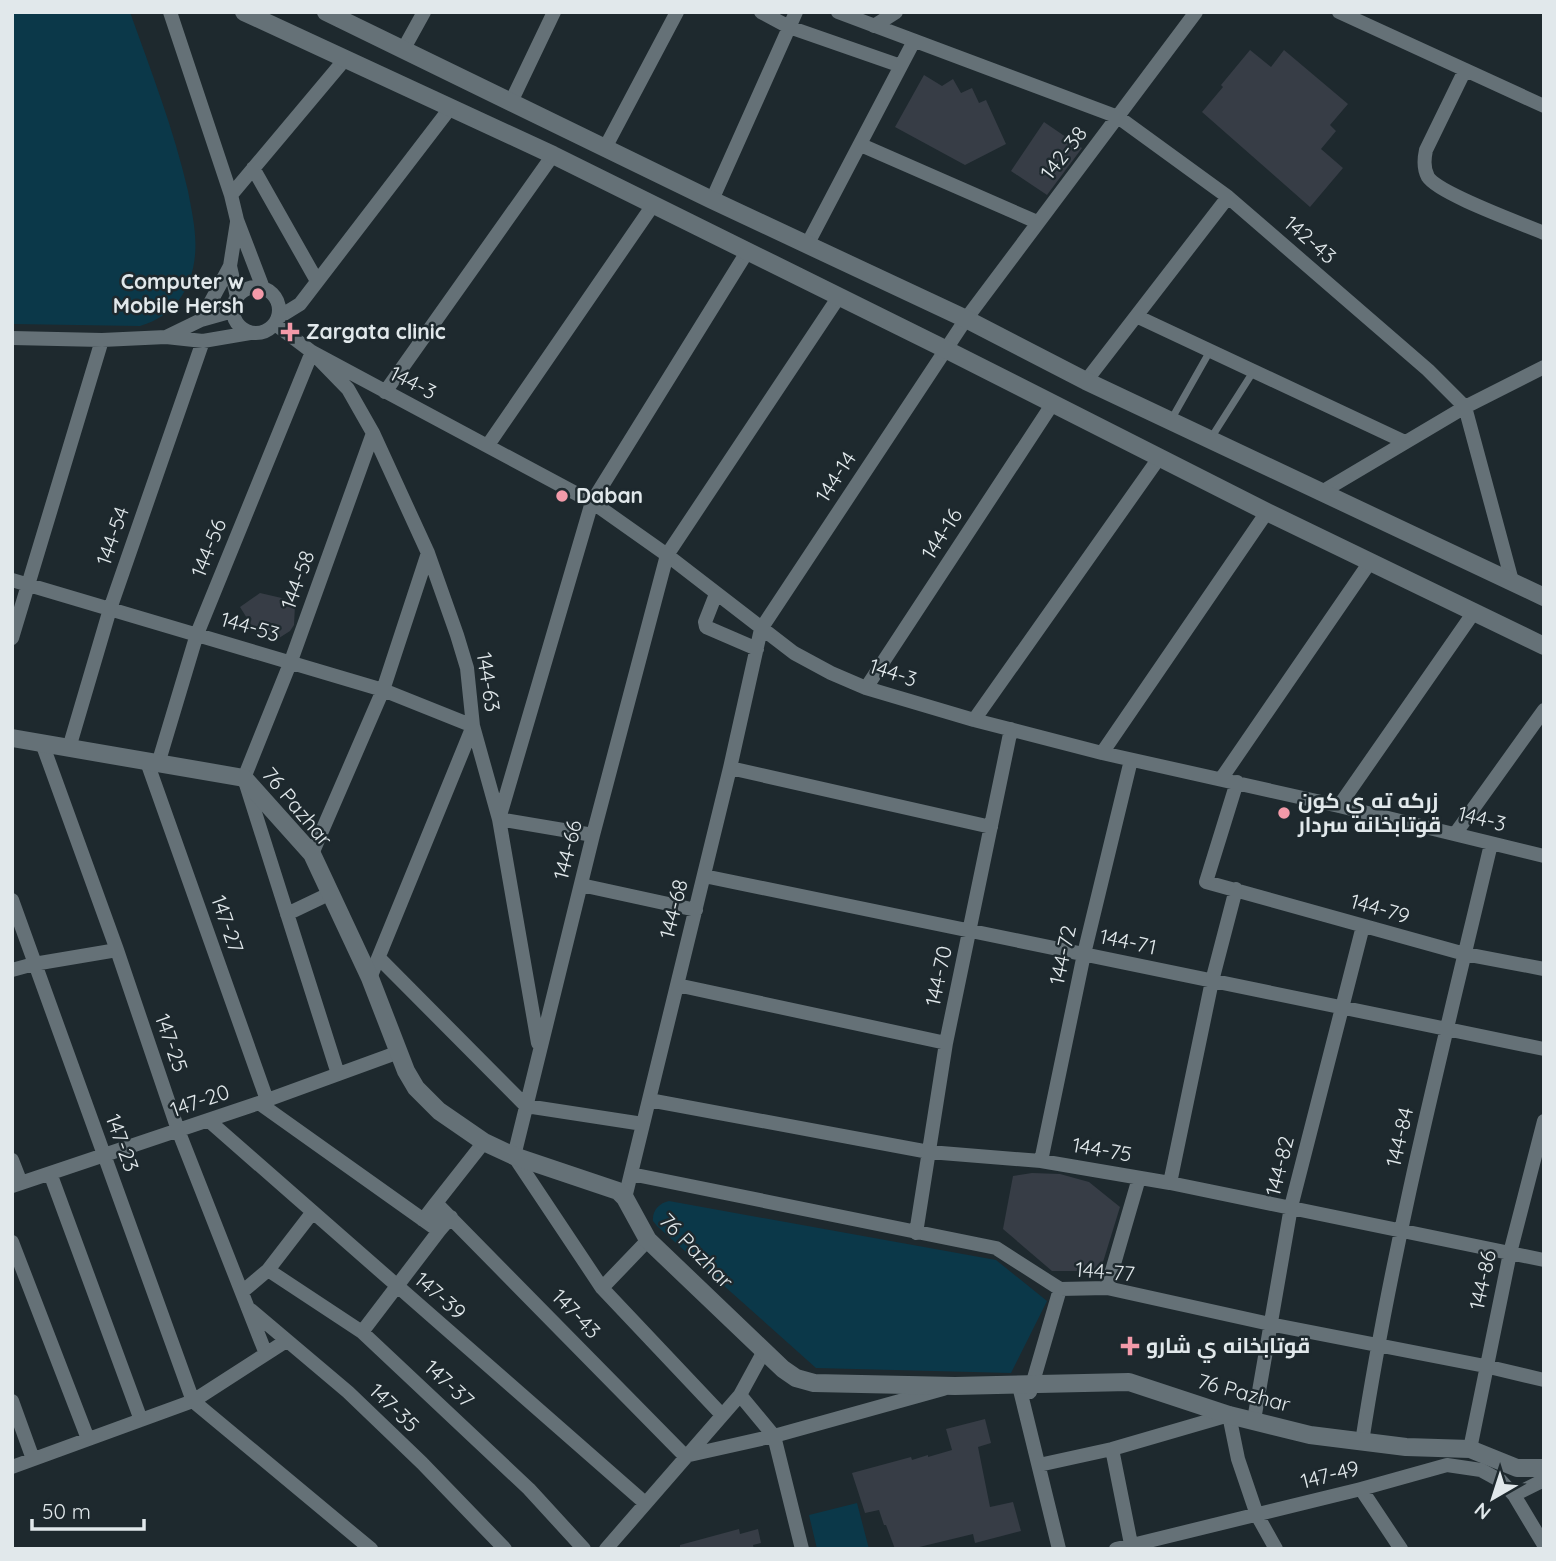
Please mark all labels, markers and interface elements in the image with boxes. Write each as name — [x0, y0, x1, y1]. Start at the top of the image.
street label: 142-38 — [1034, 120, 1092, 184]
street label: 142-43 — [1279, 210, 1342, 269]
place label: Computer w Mobile Hersh — [113, 268, 244, 318]
marker: Computer w Mobile Hersh — [250, 286, 266, 302]
place label: Zargata clinic — [306, 318, 446, 344]
marker: Zargata clinic — [280, 322, 300, 342]
street label: 144-3 — [386, 359, 441, 405]
street label: 144-14 — [809, 446, 861, 507]
place label: Daban — [576, 482, 643, 508]
marker: Daban — [554, 488, 570, 504]
street label: 144-54 — [90, 503, 134, 568]
street label: 144-16 — [915, 503, 967, 564]
street label: 144-56 — [185, 515, 231, 581]
street label: 144-58 — [274, 547, 320, 613]
street label: 144-53 — [218, 605, 283, 647]
street label: 144-63 — [471, 650, 507, 714]
street label: 144-3 — [866, 652, 921, 692]
street label: 76 Pazhar — [257, 762, 338, 851]
place label: زركه ته ي كون قوتابخانه سردار — [1297, 787, 1441, 838]
street label: 144-3 — [1455, 800, 1509, 837]
marker: زركه ته ي كون قوتابخانه سردار — [1276, 805, 1292, 821]
street label: 144-66 — [547, 817, 587, 882]
street label: 144-68 — [653, 876, 693, 941]
street label: 144-79 — [1348, 887, 1413, 929]
street label: 147-27 — [206, 892, 250, 956]
street label: 144-71 — [1097, 922, 1159, 960]
street label: 144-72 — [1043, 923, 1081, 987]
street label: 144-70 — [919, 943, 957, 1008]
street label: 147-25 — [150, 1010, 194, 1075]
street label: 147-20 — [167, 1078, 233, 1122]
street label: 144-84 — [1380, 1105, 1418, 1169]
street label: 147-23 — [101, 1110, 145, 1175]
street label: 144-75 — [1070, 1131, 1134, 1167]
street label: 144-82 — [1259, 1133, 1299, 1198]
street label: 76 Pazhar — [654, 1207, 739, 1294]
street label: 144-86 — [1463, 1248, 1501, 1312]
street label: 144-77 — [1074, 1255, 1136, 1287]
street label: 147-39 — [410, 1266, 472, 1325]
street label: 147-43 — [547, 1283, 607, 1344]
place label: قوتابخانه ي شارو — [1146, 1332, 1310, 1363]
marker: قوتابخانه ي شارو — [1120, 1336, 1140, 1356]
street label: 147-37 — [419, 1354, 480, 1413]
street label: 76 Pazhar — [1195, 1367, 1294, 1417]
street label: 147-35 — [364, 1377, 425, 1437]
street label: 147-49 — [1298, 1454, 1362, 1494]
north arrow — [1458, 1463, 1528, 1533]
scale bar — [32, 1488, 144, 1532]
text: N — [1469, 1497, 1495, 1525]
text: 50 m — [42, 1498, 91, 1524]

